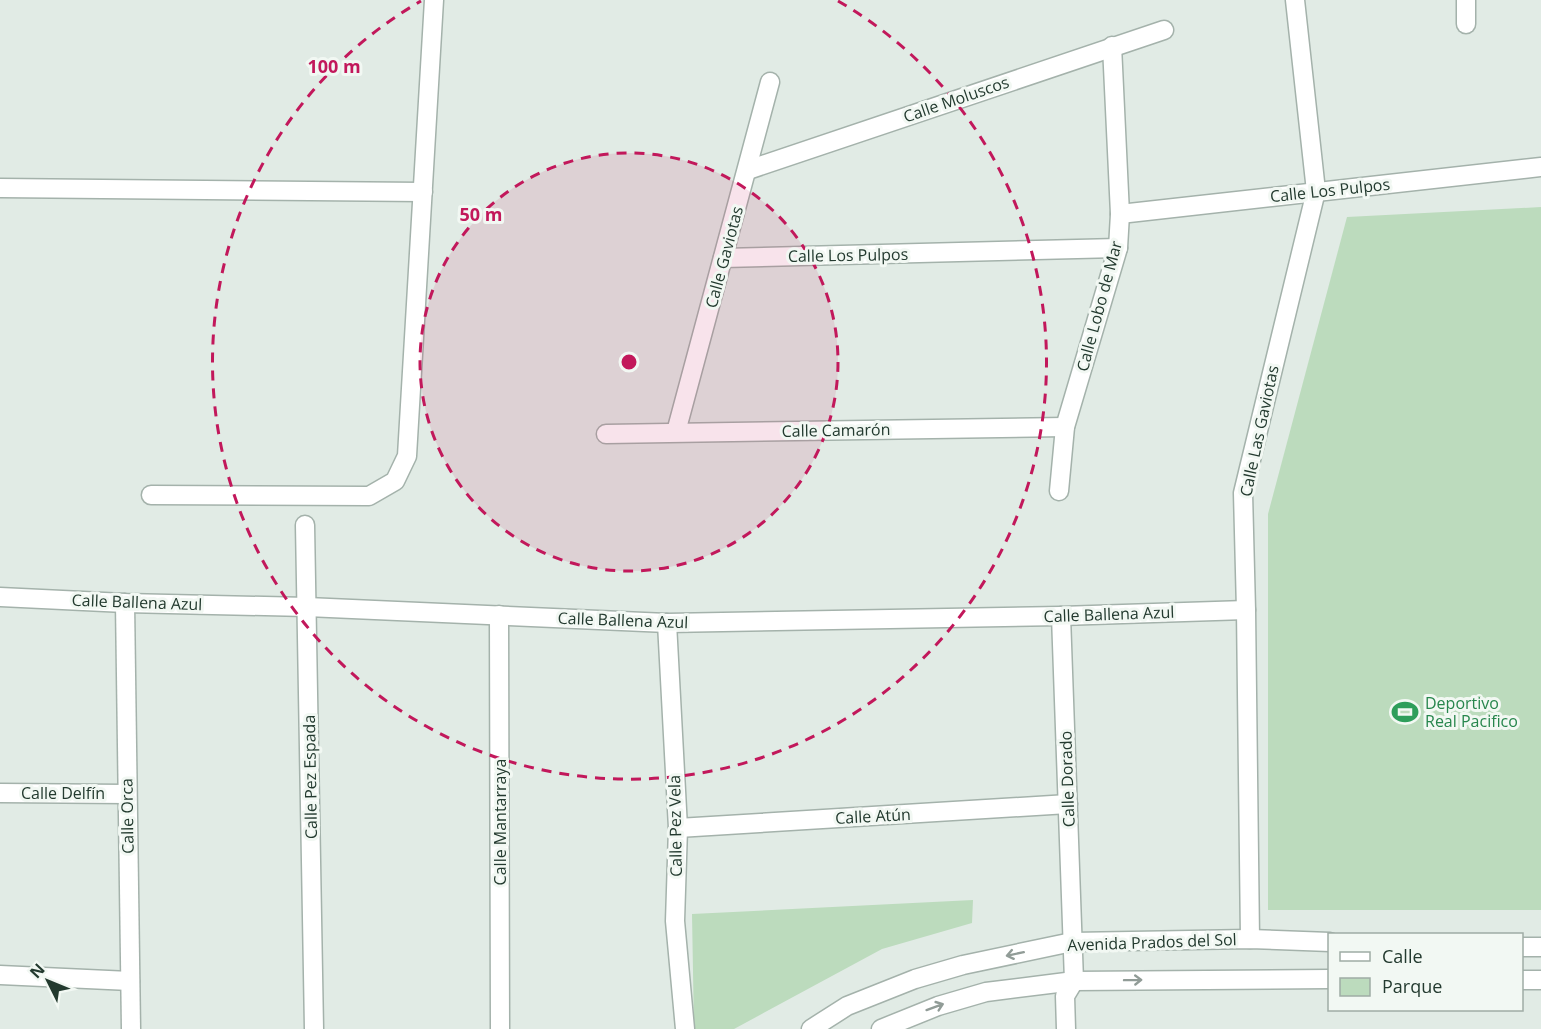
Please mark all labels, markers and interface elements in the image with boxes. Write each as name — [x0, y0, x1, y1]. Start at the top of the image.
text: 100 m — [307, 54, 361, 78]
street label: Calle Moluscos — [900, 71, 1012, 127]
street label: Calle Los Pulpos — [1269, 173, 1391, 207]
text: 50 m — [460, 202, 502, 226]
street label: Calle Gaviotas — [700, 204, 748, 310]
street label: Calle Lobo de Mar — [1071, 238, 1127, 374]
street label: Calle Los Pulpos — [788, 243, 908, 267]
centre of rings — [619, 352, 639, 372]
street label: Calle Las Gaviotas — [1234, 363, 1284, 499]
street label: Calle Camarón — [781, 418, 891, 442]
street label: Calle Ballena Azul — [71, 589, 203, 615]
street label: Calle Ballena Azul — [1043, 601, 1175, 627]
street label: Calle Ballena Azul — [557, 607, 689, 633]
place label: Deportivo Real Pacifico — [1425, 692, 1518, 732]
sports icon: Deportivo Real Pacifico — [1390, 697, 1420, 727]
street label: Calle Pez Espada — [298, 715, 322, 839]
street label: Calle Dorado — [1054, 731, 1080, 827]
street label: Calle Mantarraya — [489, 759, 511, 885]
street label: Calle Pez Vela — [663, 775, 687, 877]
street label: Calle Orca — [115, 778, 139, 854]
street label: Calle Delfín — [21, 782, 105, 804]
street label: Calle Atún — [835, 803, 911, 829]
street label: Avenida Prados del Sol — [1067, 928, 1237, 956]
legend — [1328, 933, 1523, 1011]
text: Calle — [1382, 944, 1423, 968]
one-way arrow — [1006, 949, 1025, 960]
north arrow — [18, 951, 78, 1011]
text: N — [25, 959, 50, 983]
one-way arrow — [1122, 974, 1142, 986]
text: Parque — [1382, 974, 1442, 998]
one-way arrow — [926, 1001, 944, 1012]

